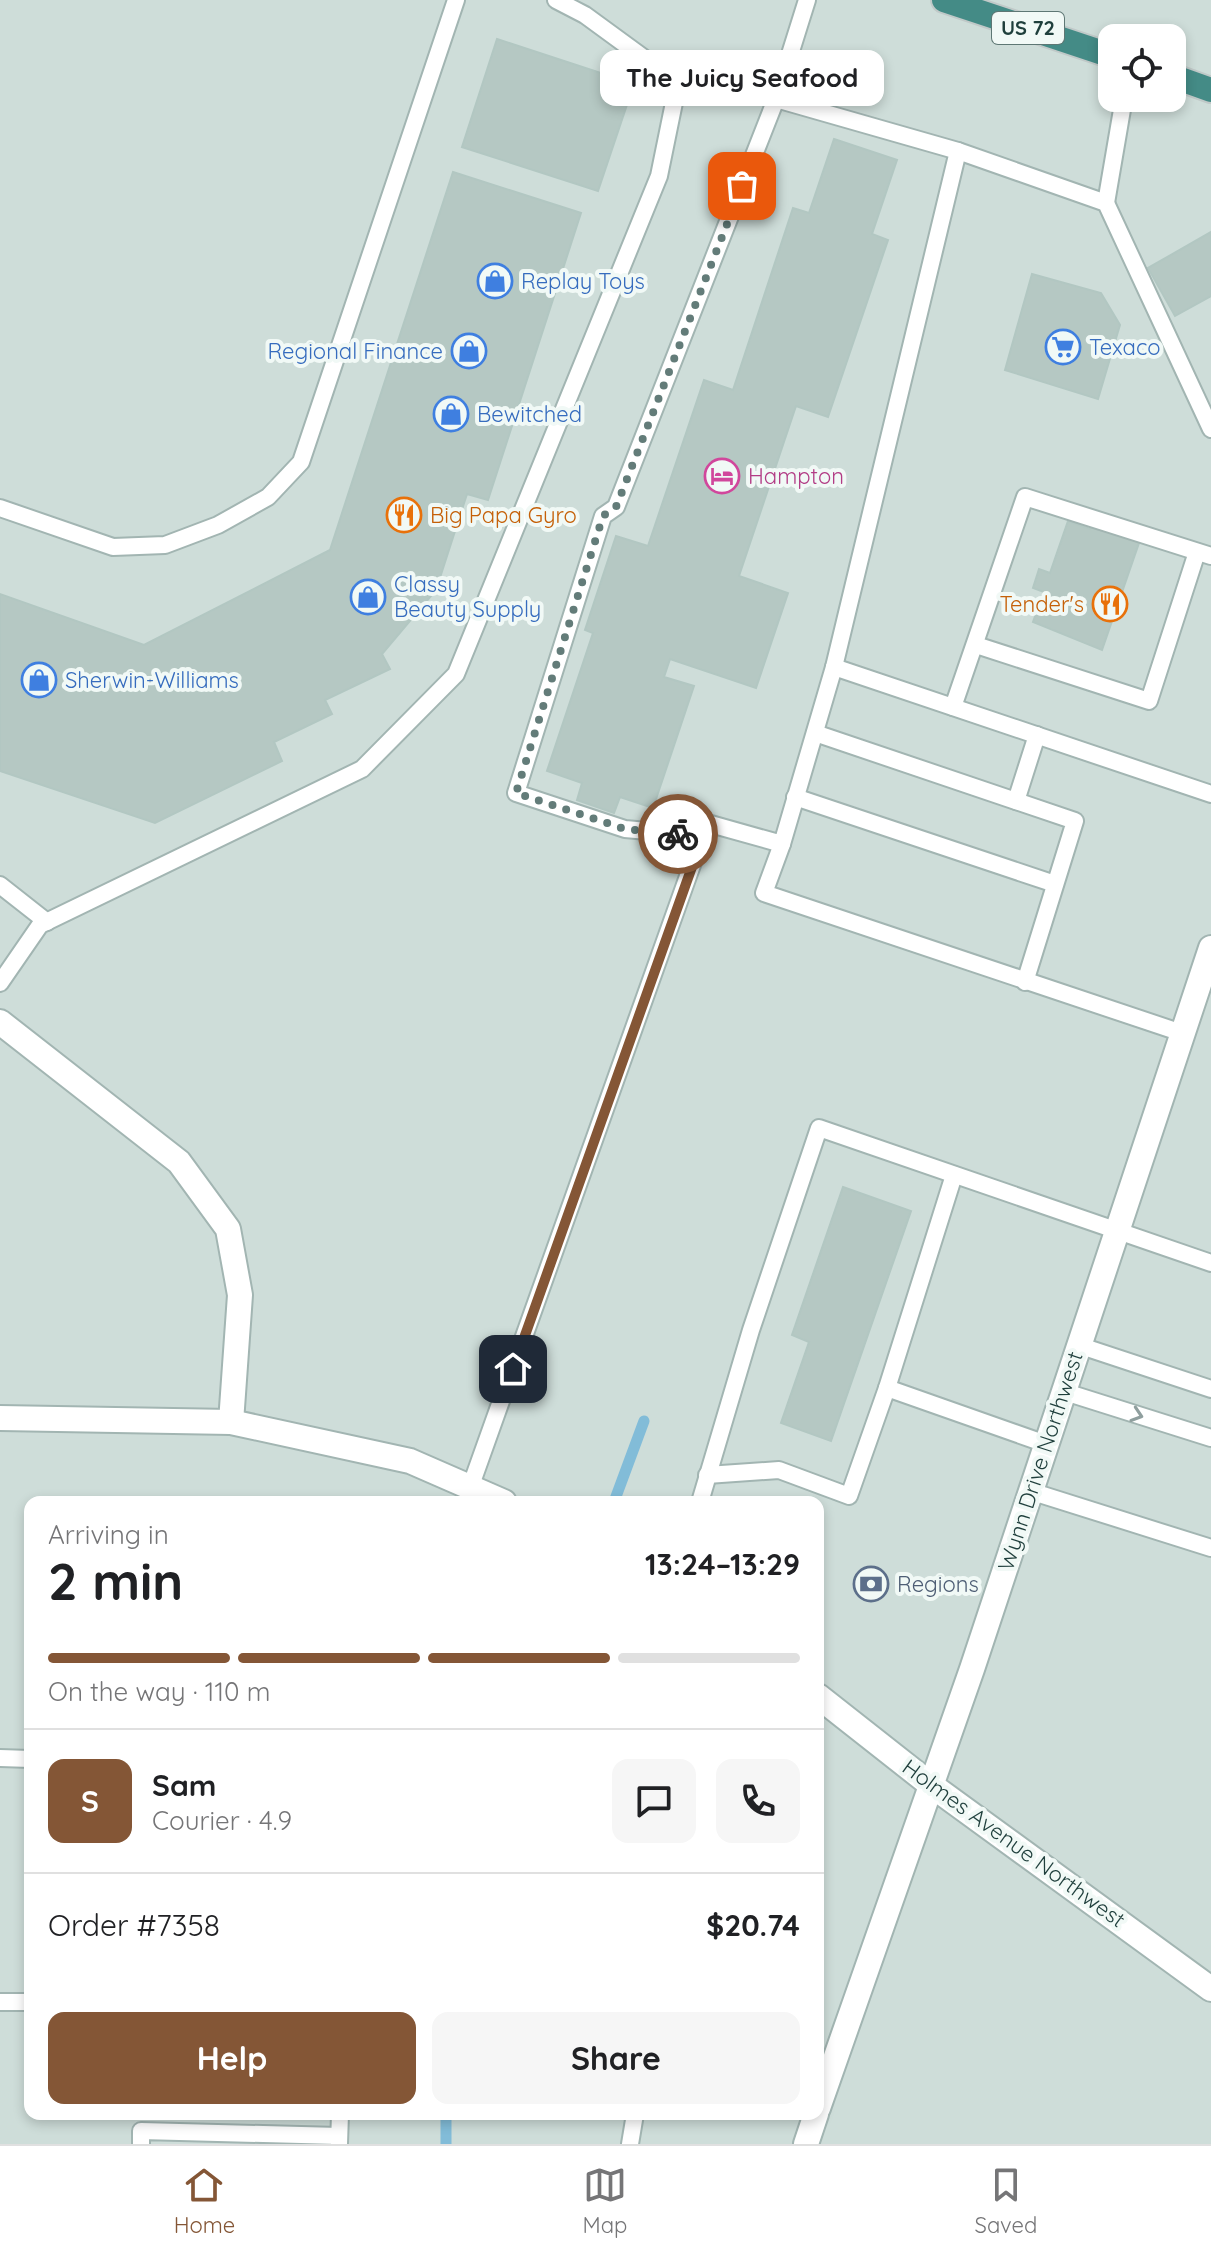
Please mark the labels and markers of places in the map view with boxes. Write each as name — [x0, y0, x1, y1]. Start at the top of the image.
callout: The Juicy Seafood — [600, 50, 884, 106]
pin — [708, 152, 776, 220]
shop icon: Replay Toys — [476, 262, 514, 300]
place label: Replay Toys — [521, 267, 645, 295]
supermarket icon: Texaco — [1044, 328, 1082, 366]
shop icon: Regional Finance — [450, 332, 488, 370]
place label: Texaco — [1089, 333, 1161, 361]
place label: Regional Finance — [267, 337, 443, 365]
shop icon: Bewitched — [432, 395, 470, 433]
place label: Bewitched — [477, 400, 582, 428]
hotel icon: Hampton — [703, 457, 741, 495]
place label: Hampton — [748, 462, 844, 490]
restaurant icon: Big Papa Gyro — [385, 496, 423, 534]
place label: Big Papa Gyro — [430, 501, 577, 529]
place label: Classy Beauty Supply — [394, 570, 541, 623]
shop icon: Classy Beauty Supply — [349, 578, 387, 616]
restaurant icon: Tender's — [1091, 585, 1129, 623]
place label: Tender's — [999, 590, 1084, 618]
shop icon: Sherwin-Williams — [20, 661, 58, 699]
place label: Sherwin-Williams — [65, 666, 239, 694]
pin — [479, 1335, 547, 1403]
bank icon: Regions — [852, 1565, 890, 1603]
place label: Regions — [897, 1570, 979, 1598]

